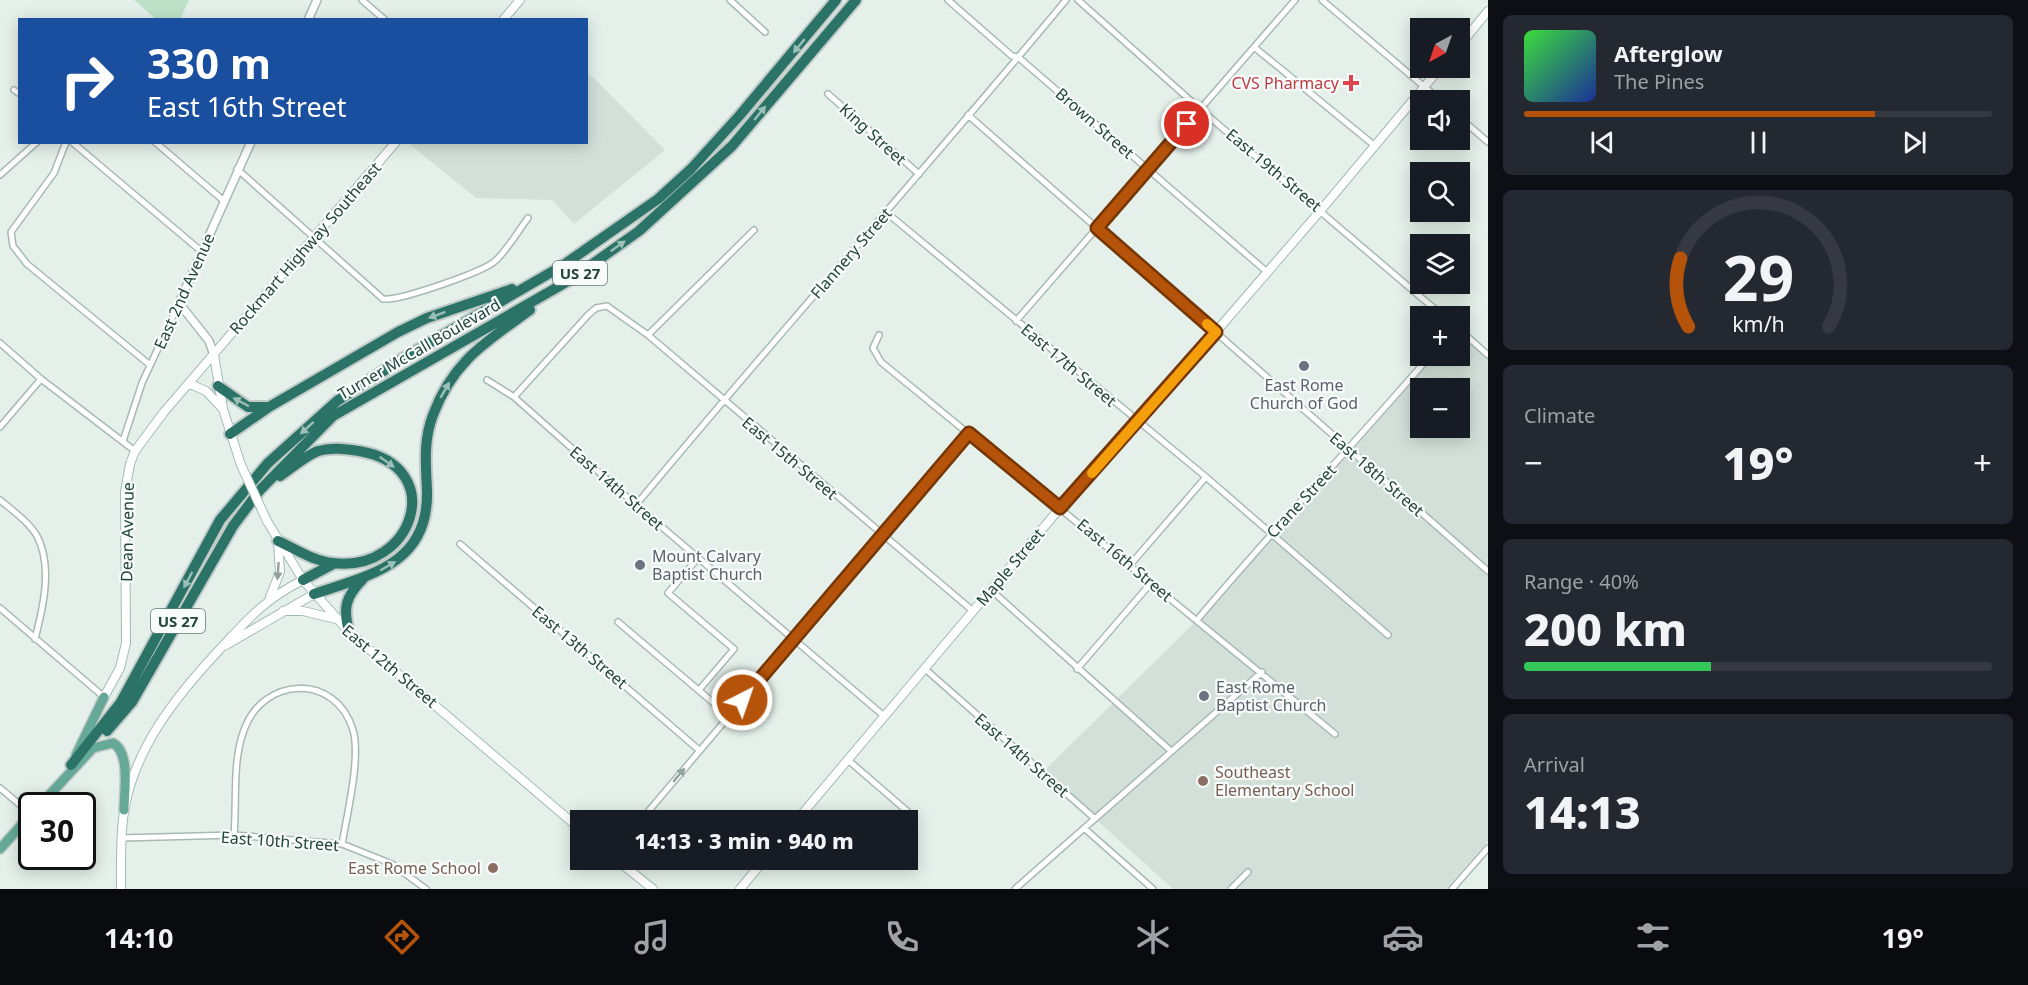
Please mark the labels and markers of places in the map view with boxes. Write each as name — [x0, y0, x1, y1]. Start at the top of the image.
place label: CVS Pharmacy — [1231, 72, 1340, 94]
marker: CVS Pharmacy — [1344, 76, 1358, 90]
pin — [1161, 98, 1212, 149]
marker: East Rome Church of God — [1297, 359, 1311, 373]
place label: East Rome Church of God — [1250, 374, 1358, 414]
place label: Mount Calvary Baptist Church — [652, 545, 762, 585]
marker: Mount Calvary Baptist Church — [633, 558, 647, 572]
place label: East Rome Baptist Church — [1216, 676, 1326, 716]
marker: East Rome Baptist Church — [1197, 689, 1211, 703]
place label: Southeast Elementary School — [1215, 761, 1354, 801]
marker: Southeast Elementary School — [1196, 774, 1210, 788]
place label: East Rome School — [348, 857, 481, 879]
marker: East Rome School — [486, 861, 500, 875]

